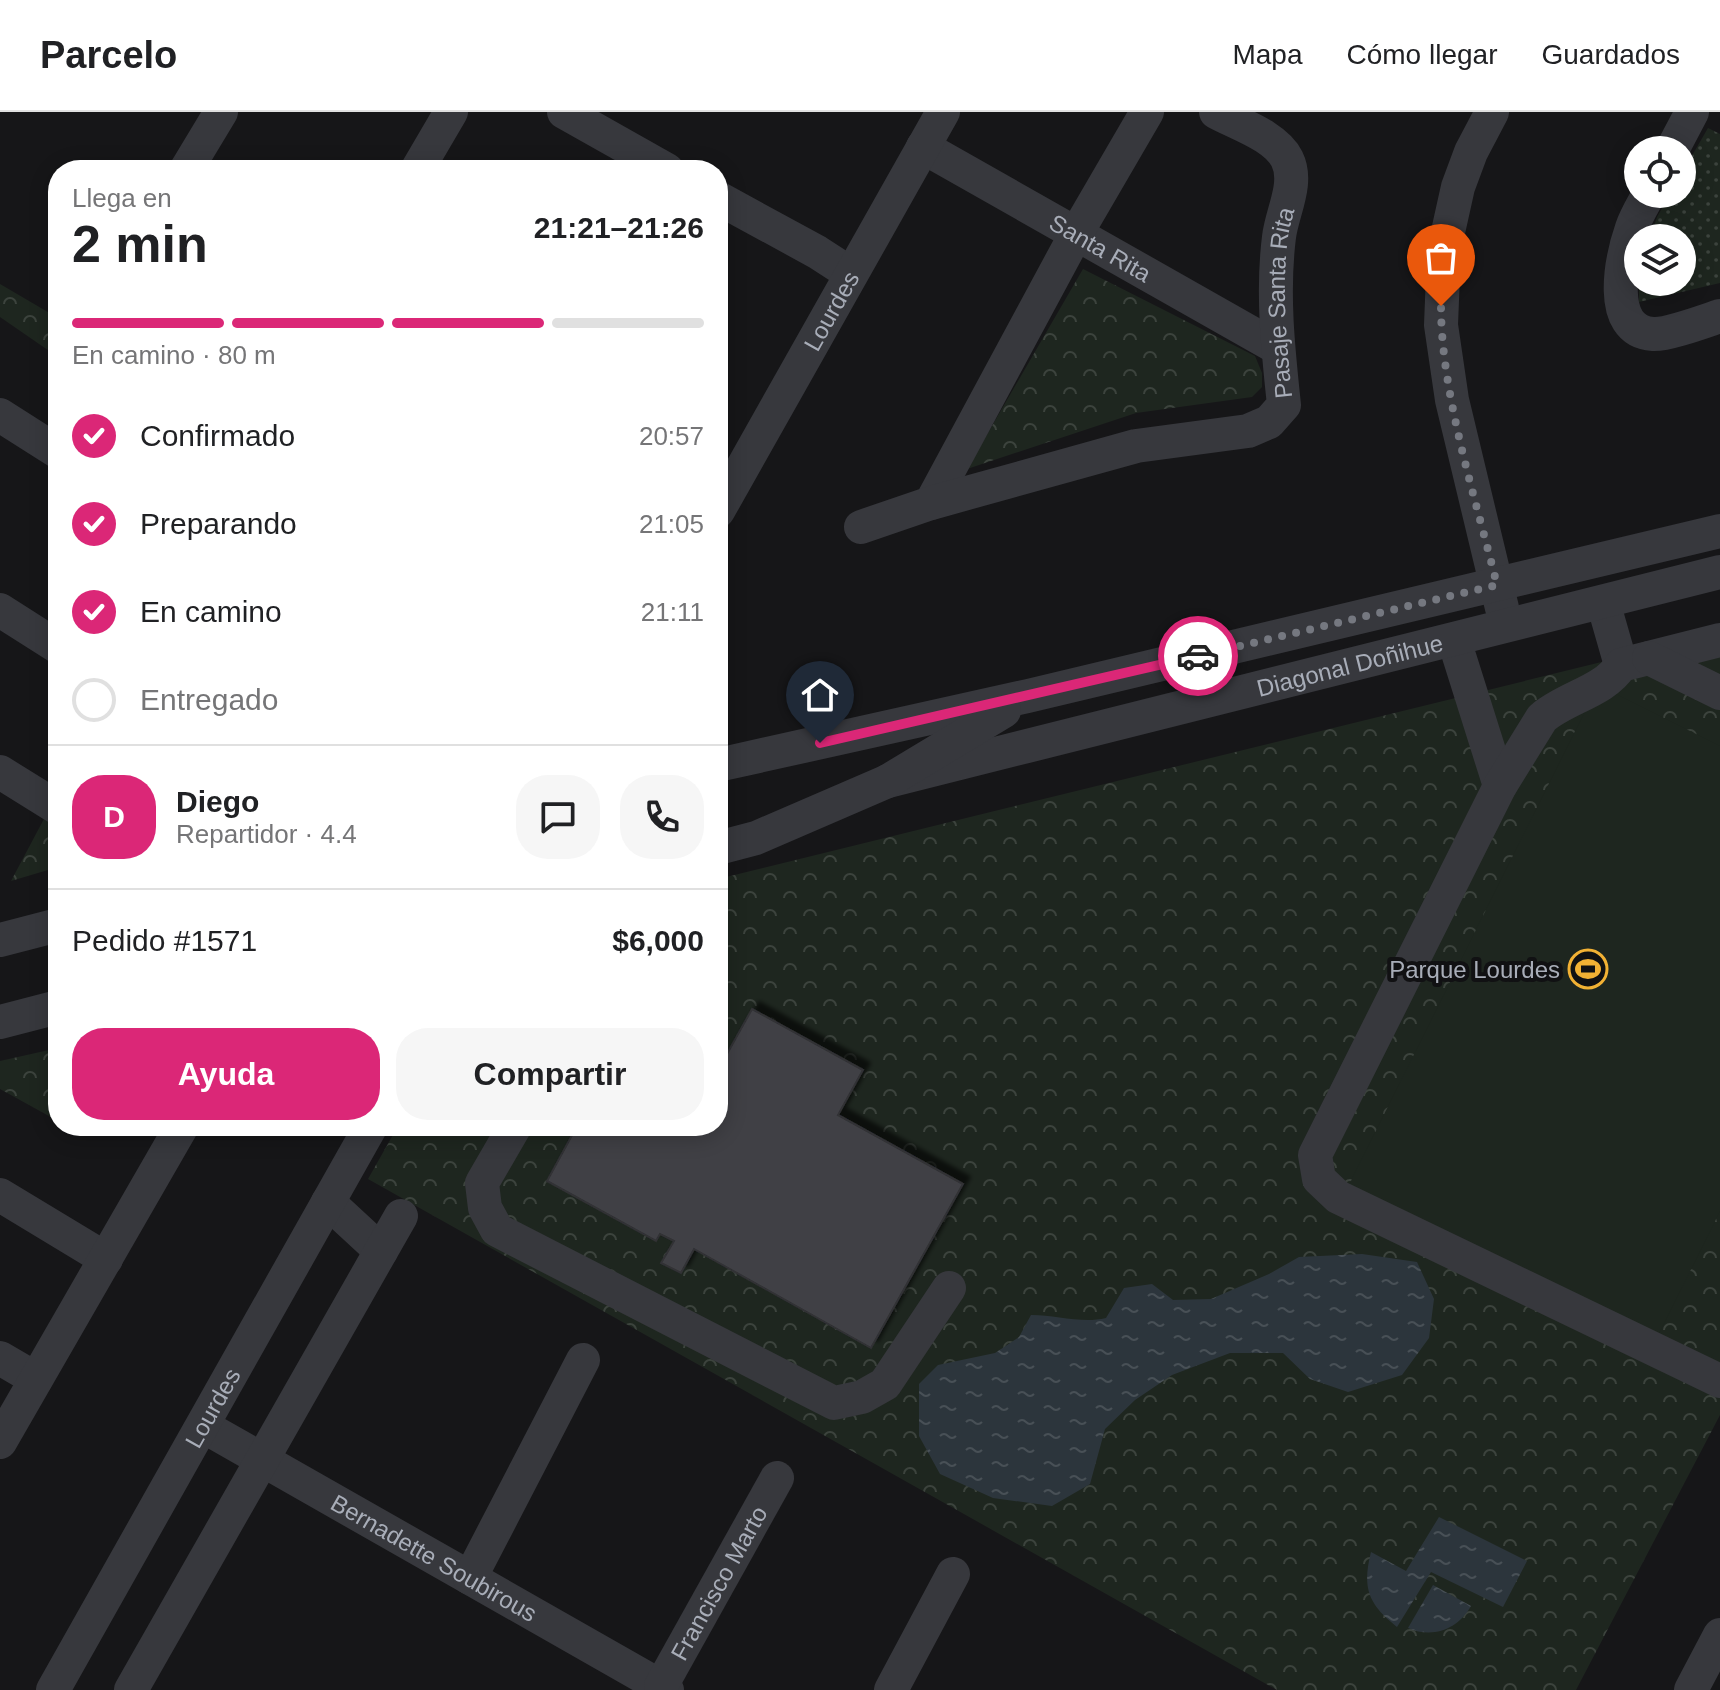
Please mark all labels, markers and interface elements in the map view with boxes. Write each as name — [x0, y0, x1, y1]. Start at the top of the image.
text: Parcelo — [40, 34, 177, 76]
text: Mapa — [1232, 39, 1303, 70]
text: Cómo llegar — [1347, 39, 1497, 70]
text: Guardados — [1541, 39, 1680, 70]
map controls — [1624, 136, 1696, 296]
button: locate — [1624, 136, 1696, 208]
text: Llega en — [72, 183, 172, 213]
street label: Pasaje Santa Rita — [1262, 203, 1299, 400]
street label: Santa Rita — [1045, 208, 1156, 287]
text: 21:21–21:26 — [534, 211, 704, 244]
text: 2 min — [72, 215, 208, 273]
pin — [1407, 224, 1475, 306]
button: layers — [1624, 224, 1696, 296]
icon: bag — [1419, 236, 1463, 280]
street label: Lourdes — [798, 266, 864, 355]
text: En camino · 80 m — [72, 340, 276, 370]
icon: check — [72, 414, 116, 458]
text: Confirmado — [140, 419, 295, 452]
text: 20:57 — [639, 421, 704, 451]
icon: check — [72, 502, 116, 546]
text: Preparando — [140, 507, 297, 540]
text: 21:05 — [639, 509, 704, 539]
icon: check — [72, 590, 116, 634]
text: En camino — [140, 595, 282, 628]
text: 21:11 — [641, 597, 704, 627]
courier — [1158, 616, 1238, 696]
street label: Diagonal Doñihue — [1254, 629, 1446, 701]
icon: car — [1176, 634, 1220, 678]
pin — [786, 661, 854, 743]
icon: home — [798, 673, 842, 717]
text: Entregado — [140, 683, 278, 716]
button: chat — [516, 775, 600, 859]
button: phone — [620, 775, 704, 859]
text: Diego — [176, 785, 259, 818]
text: D — [103, 800, 125, 833]
text: Repartidor · 4.4 — [176, 819, 357, 849]
text: Pedido #1571 — [72, 924, 257, 957]
text: $6,000 — [612, 924, 704, 957]
sports icon: Parque Lourdes — [1567, 948, 1609, 990]
place label: Parque Lourdes — [1389, 956, 1560, 983]
button: Ayuda — [72, 1028, 380, 1120]
button: Compartir — [396, 1028, 704, 1120]
street label: Lourdes — [179, 1363, 245, 1452]
street label: Bernadette Soubirous — [327, 1488, 542, 1627]
street label: Francisco Marto — [665, 1501, 772, 1665]

